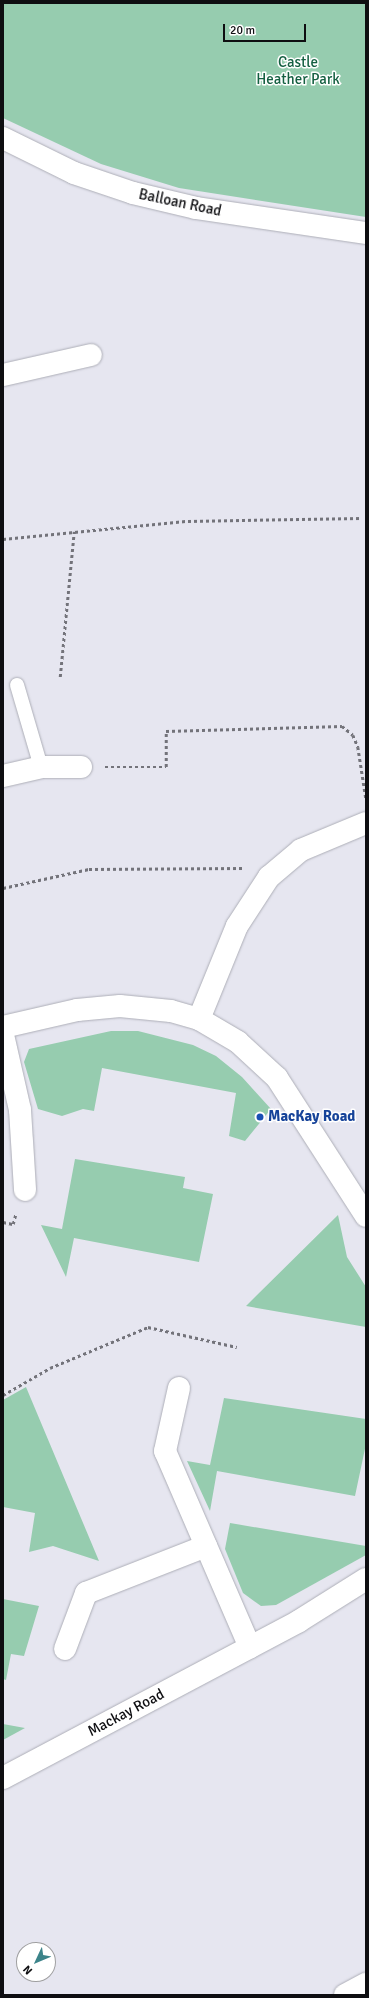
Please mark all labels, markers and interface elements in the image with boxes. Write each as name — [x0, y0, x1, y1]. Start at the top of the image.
scale bar — [225, 16, 308, 42]
text: 20 m — [230, 23, 255, 38]
park label: Castle Heather Park — [256, 53, 340, 88]
street label: Balloan Road — [137, 185, 223, 221]
place label: MacKay Road — [268, 1108, 355, 1126]
marker: MacKay Road — [255, 1112, 265, 1122]
street label: Mackay Road — [85, 1685, 167, 1741]
north arrow — [16, 1942, 56, 1982]
text: N — [20, 1963, 35, 1977]

